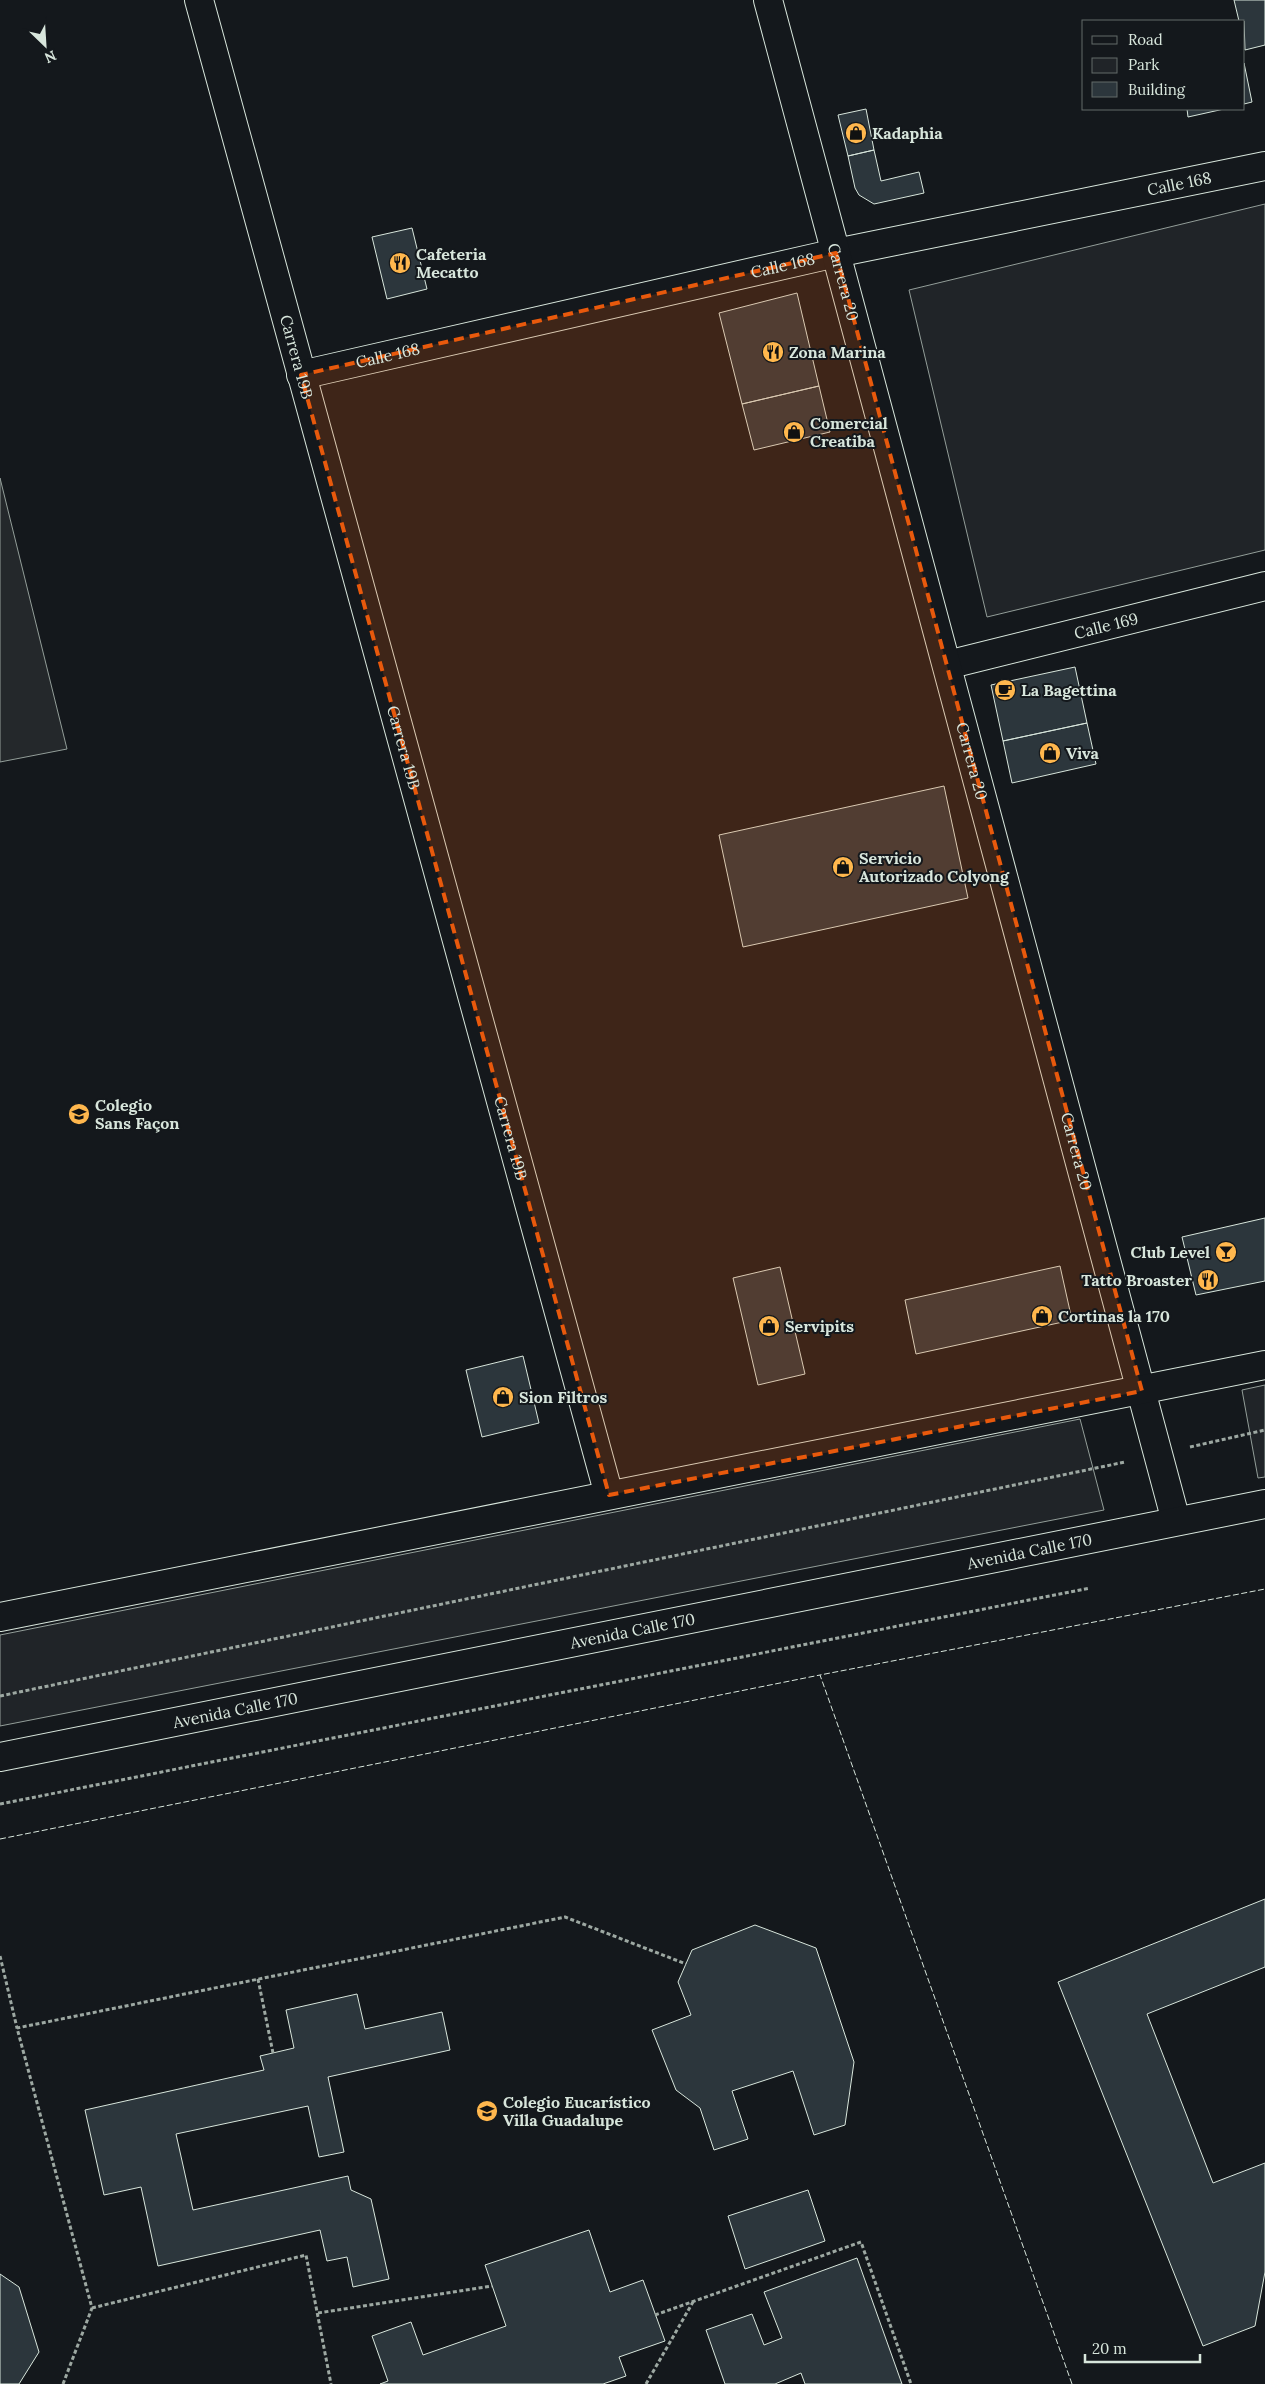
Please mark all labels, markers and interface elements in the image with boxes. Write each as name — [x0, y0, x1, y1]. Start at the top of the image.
north arrow — [20, 20, 70, 70]
legend — [1082, 20, 1245, 110]
text: Road — [1128, 30, 1163, 49]
text: N — [42, 46, 59, 67]
text: Park — [1128, 55, 1159, 74]
text: Building — [1128, 80, 1186, 99]
shop icon: Kadaphia — [844, 121, 868, 145]
place label: Kadaphia — [872, 123, 943, 143]
street label: Calle 168 — [1145, 167, 1213, 200]
street label: Carrera 20 — [824, 241, 864, 323]
place label: Cafeteria Mecatto — [416, 244, 487, 282]
street label: Calle 168 — [749, 248, 817, 282]
restaurant icon: Cafeteria Mecatto — [388, 251, 412, 275]
street label: Carrera 19B — [276, 313, 318, 401]
street label: Calle 168 — [354, 338, 422, 372]
restaurant icon: Zona Marina — [761, 340, 785, 364]
place label: Zona Marina — [789, 342, 886, 362]
place label: Comercial Creatiba — [810, 413, 888, 451]
shop icon: Comercial Creatiba — [782, 420, 806, 444]
street label: Calle 169 — [1072, 608, 1140, 643]
cafe icon: La Bagettina — [993, 678, 1017, 702]
place label: La Bagettina — [1021, 680, 1117, 700]
street label: Carrera 19B — [383, 703, 425, 792]
street label: Carrera 20 — [952, 720, 992, 802]
shop icon: Viva — [1038, 741, 1062, 765]
place label: Viva — [1066, 743, 1100, 763]
place label: Servicio Autorizado Colyong — [859, 848, 1010, 886]
shop icon: Servicio Autorizado Colyong — [831, 855, 855, 879]
street label: Carrera 19B — [490, 1094, 532, 1182]
place label: Colegio Sans Façon — [95, 1095, 180, 1133]
school or university icon: Colegio Sans Façon — [67, 1102, 91, 1126]
street label: Carrera 20 — [1057, 1110, 1097, 1192]
bar icon: Club Level — [1214, 1240, 1238, 1264]
place label: Club Level — [1130, 1242, 1210, 1262]
restaurant icon: Tatto Broaster — [1196, 1268, 1220, 1292]
place label: Tatto Broaster — [1081, 1270, 1192, 1290]
shop icon: Cortinas la 170 — [1030, 1304, 1054, 1328]
place label: Cortinas la 170 — [1058, 1306, 1170, 1326]
shop icon: Servipits — [757, 1314, 781, 1338]
place label: Servipits — [785, 1316, 854, 1336]
shop icon: Sion Filtros — [491, 1385, 515, 1409]
place label: Sion Filtros — [519, 1387, 607, 1407]
street label: Avenida Calle 170 — [964, 1529, 1094, 1574]
street label: Avenida Calle 170 — [567, 1608, 697, 1653]
street label: Avenida Calle 170 — [170, 1688, 300, 1732]
place label: Colegio Eucarístico Villa Guadalupe — [503, 2092, 651, 2130]
school or university icon: Colegio Eucarístico Villa Guadalupe — [475, 2099, 499, 2123]
scale bar — [1085, 2332, 1200, 2364]
text: 20 m — [1092, 2339, 1127, 2358]

